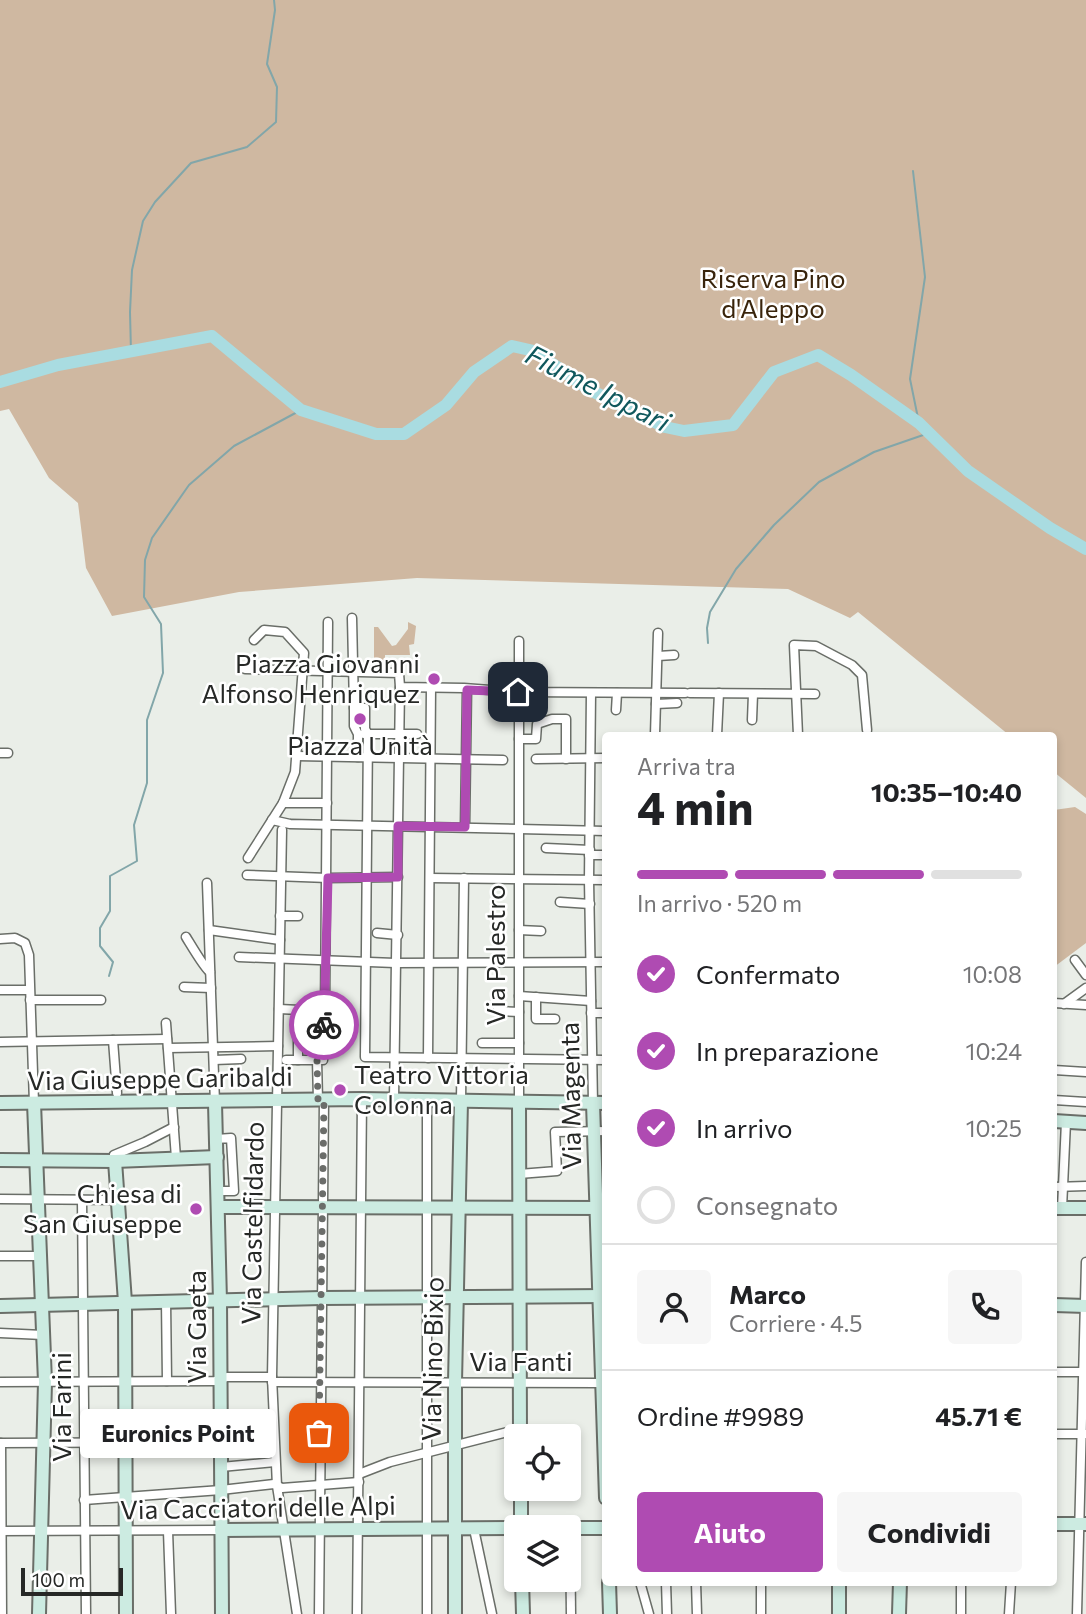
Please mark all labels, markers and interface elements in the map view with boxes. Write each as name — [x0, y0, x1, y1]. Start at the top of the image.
park label: Riserva Pino d'Aleppo — [700, 262, 846, 323]
water label: Fiume Ippari — [521, 336, 677, 438]
place label: Piazza Giovanni Alfonso Henriquez — [202, 647, 420, 708]
pin — [488, 662, 548, 722]
marker: Piazza Giovanni Alfonso Henriquez — [426, 671, 442, 687]
icon: home — [499, 673, 537, 711]
marker: Piazza Unità — [352, 711, 368, 727]
place label: Piazza Unità — [287, 729, 433, 760]
text: Arriva tra — [637, 752, 736, 780]
text: 10:35–10:40 — [871, 776, 1022, 807]
text: 4 min — [637, 778, 754, 834]
street label: Via Palestro — [479, 884, 510, 1026]
text: In arrivo · 520 m — [637, 889, 802, 917]
icon: check — [637, 955, 675, 993]
text: Confermato — [696, 958, 840, 989]
text: 10:08 — [963, 960, 1022, 988]
courier — [289, 990, 359, 1060]
icon: bike — [305, 1006, 343, 1044]
street label: Via Magenta — [553, 1022, 586, 1170]
icon: check — [637, 1032, 675, 1070]
text: In preparazione — [696, 1035, 879, 1066]
text: 10:24 — [966, 1037, 1022, 1065]
place label: Teatro Vittoria Colonna — [354, 1058, 529, 1119]
street label: Via Giuseppe Garibaldi — [27, 1060, 293, 1095]
marker: Teatro Vittoria Colonna — [332, 1082, 348, 1098]
icon: check — [637, 1109, 675, 1147]
text: In arrivo — [696, 1112, 793, 1143]
text: 10:25 — [966, 1114, 1022, 1142]
street label: Via Castelfidardo — [234, 1121, 269, 1325]
place label: Chiesa di San Giuseppe — [23, 1177, 182, 1238]
text: Consegnato — [696, 1189, 838, 1220]
marker: Chiesa di San Giuseppe — [188, 1201, 204, 1217]
street label: Via Gaeta — [180, 1270, 211, 1384]
button: person — [637, 1270, 711, 1344]
button: phone — [948, 1270, 1022, 1344]
street label: Via Nino Bixio — [415, 1277, 448, 1441]
text: Marco — [729, 1278, 806, 1309]
text: Corriere · 4.5 — [729, 1309, 862, 1337]
street label: Via Fanti — [469, 1345, 573, 1376]
street label: Via Farini — [45, 1352, 76, 1462]
text: Ordine #9989 — [637, 1400, 804, 1431]
text: 45.71 € — [935, 1400, 1022, 1431]
pin — [289, 1403, 349, 1463]
callout: Euronics Point — [81, 1408, 277, 1458]
icon: bag — [300, 1414, 338, 1452]
text: Euronics Point — [101, 1419, 255, 1447]
map controls — [504, 1424, 581, 1592]
button: locate — [504, 1424, 581, 1501]
street label: Via Cacciatori delle Alpi — [120, 1489, 396, 1524]
button: Aiuto — [637, 1492, 823, 1572]
button: Condividi — [837, 1492, 1022, 1572]
button: layers — [504, 1515, 581, 1592]
scale bar — [21, 1565, 122, 1597]
text: 100 m — [32, 1568, 85, 1591]

